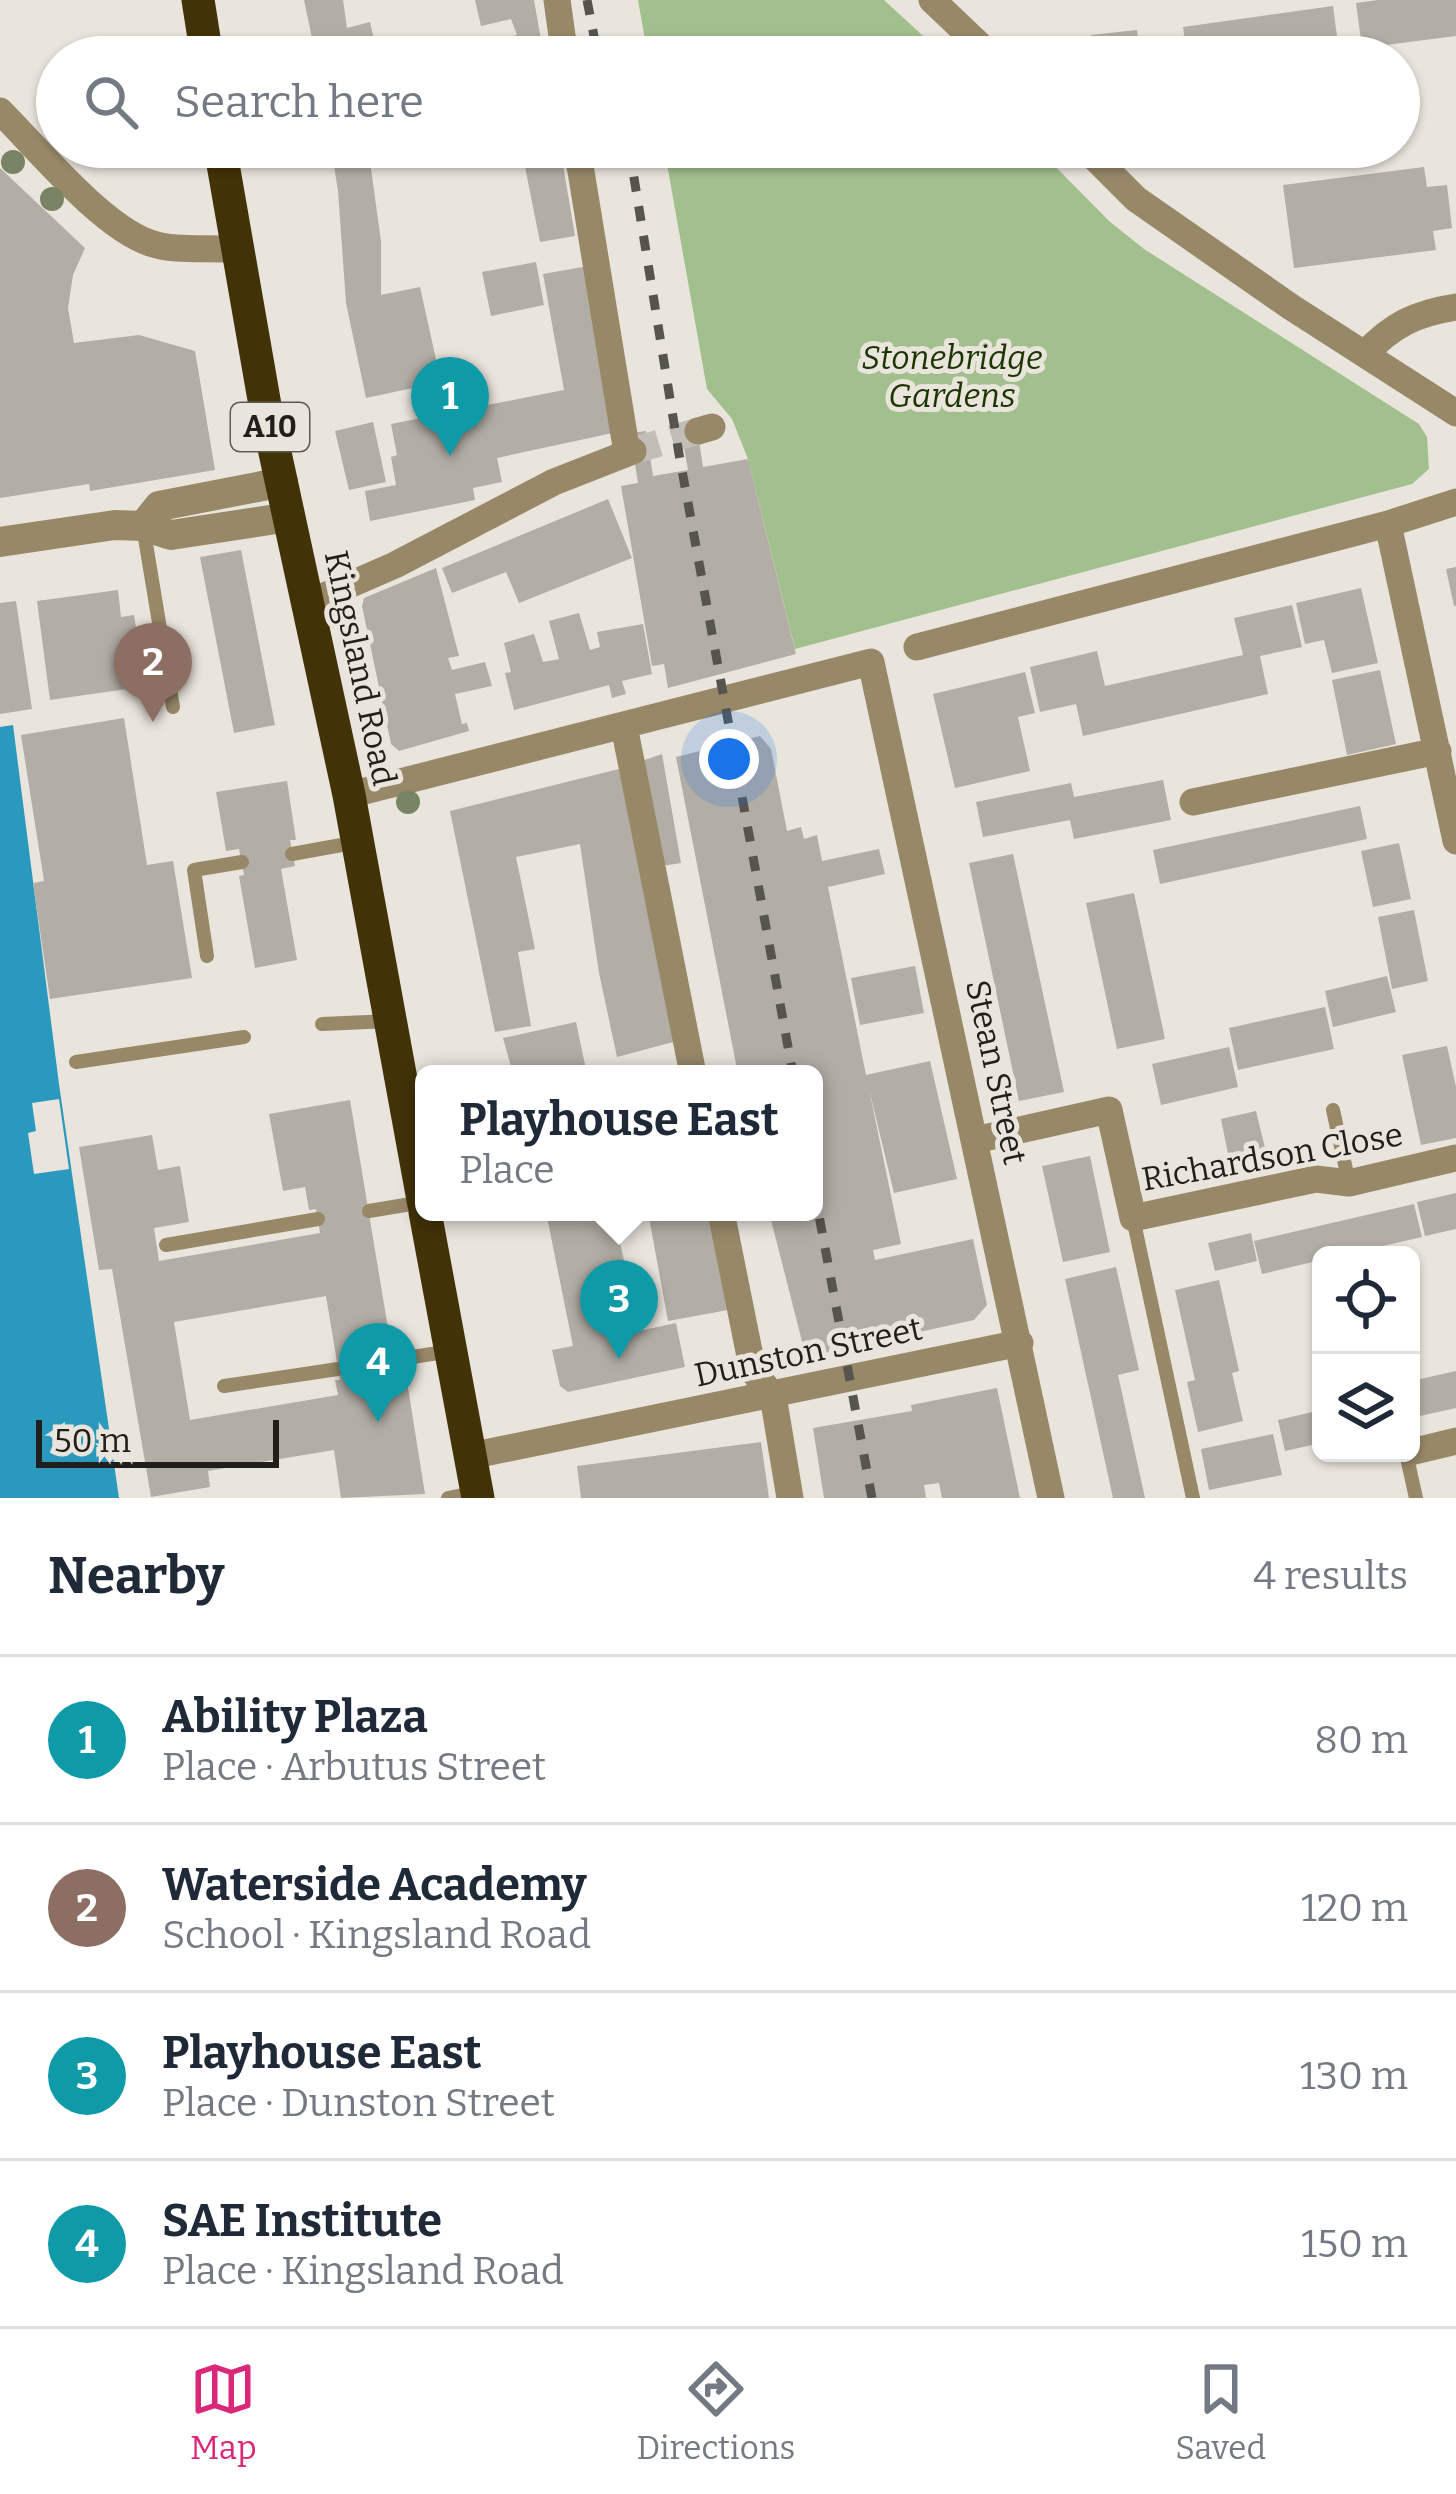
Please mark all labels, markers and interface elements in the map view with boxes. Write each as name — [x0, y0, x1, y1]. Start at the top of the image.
search box — [36, 36, 1420, 168]
icon: search — [78, 69, 144, 135]
text: Search here — [174, 75, 424, 129]
park label: Stonebridge Gardens — [861, 338, 1043, 416]
pin: 1 — [411, 357, 489, 456]
road number: A10 — [231, 403, 309, 451]
street label: Kingsland Road — [316, 547, 404, 789]
pin: 2 — [114, 623, 192, 722]
your location — [699, 729, 759, 789]
street label: Stean Street — [957, 976, 1035, 1168]
popup — [415, 1065, 823, 1221]
text: Playhouse East — [459, 1093, 779, 1147]
street label: Richardson Close — [1139, 1114, 1406, 1200]
text: Place — [459, 1147, 555, 1193]
map controls — [1312, 1246, 1420, 1462]
button: locate — [1312, 1246, 1420, 1354]
pin: 3 — [580, 1260, 658, 1359]
street label: Dunston Street — [691, 1308, 926, 1396]
pin: 4 — [339, 1323, 417, 1422]
button: layers — [1312, 1354, 1420, 1462]
scale bar — [36, 1414, 279, 1467]
text: 50 m — [54, 1421, 131, 1461]
text: Nearby — [48, 1545, 224, 1607]
text: 4 results — [1253, 1553, 1408, 1599]
text: Ability Plaza — [162, 1690, 428, 1744]
text: 1 — [79, 1717, 95, 1763]
text: 80 m — [1315, 1717, 1408, 1763]
text: Place · Arbutus Street — [162, 1744, 546, 1790]
text: Waterside Academy — [162, 1858, 587, 1912]
text: 2 — [76, 1885, 98, 1931]
text: 120 m — [1301, 1885, 1408, 1931]
text: School · Kingsland Road — [162, 1912, 591, 1958]
text: Playhouse East — [162, 2026, 481, 2080]
text: 3 — [76, 2053, 98, 2099]
text: 130 m — [1300, 2053, 1408, 2099]
text: Place · Dunston Street — [162, 2080, 555, 2126]
text: SAE Institute — [162, 2194, 442, 2248]
text: 4 — [75, 2221, 99, 2267]
text: 150 m — [1301, 2221, 1408, 2267]
text: Place · Kingsland Road — [162, 2248, 564, 2294]
tab: Map — [190, 2356, 257, 2468]
tab: Directions — [637, 2356, 795, 2468]
tab: Saved — [1175, 2356, 1266, 2468]

